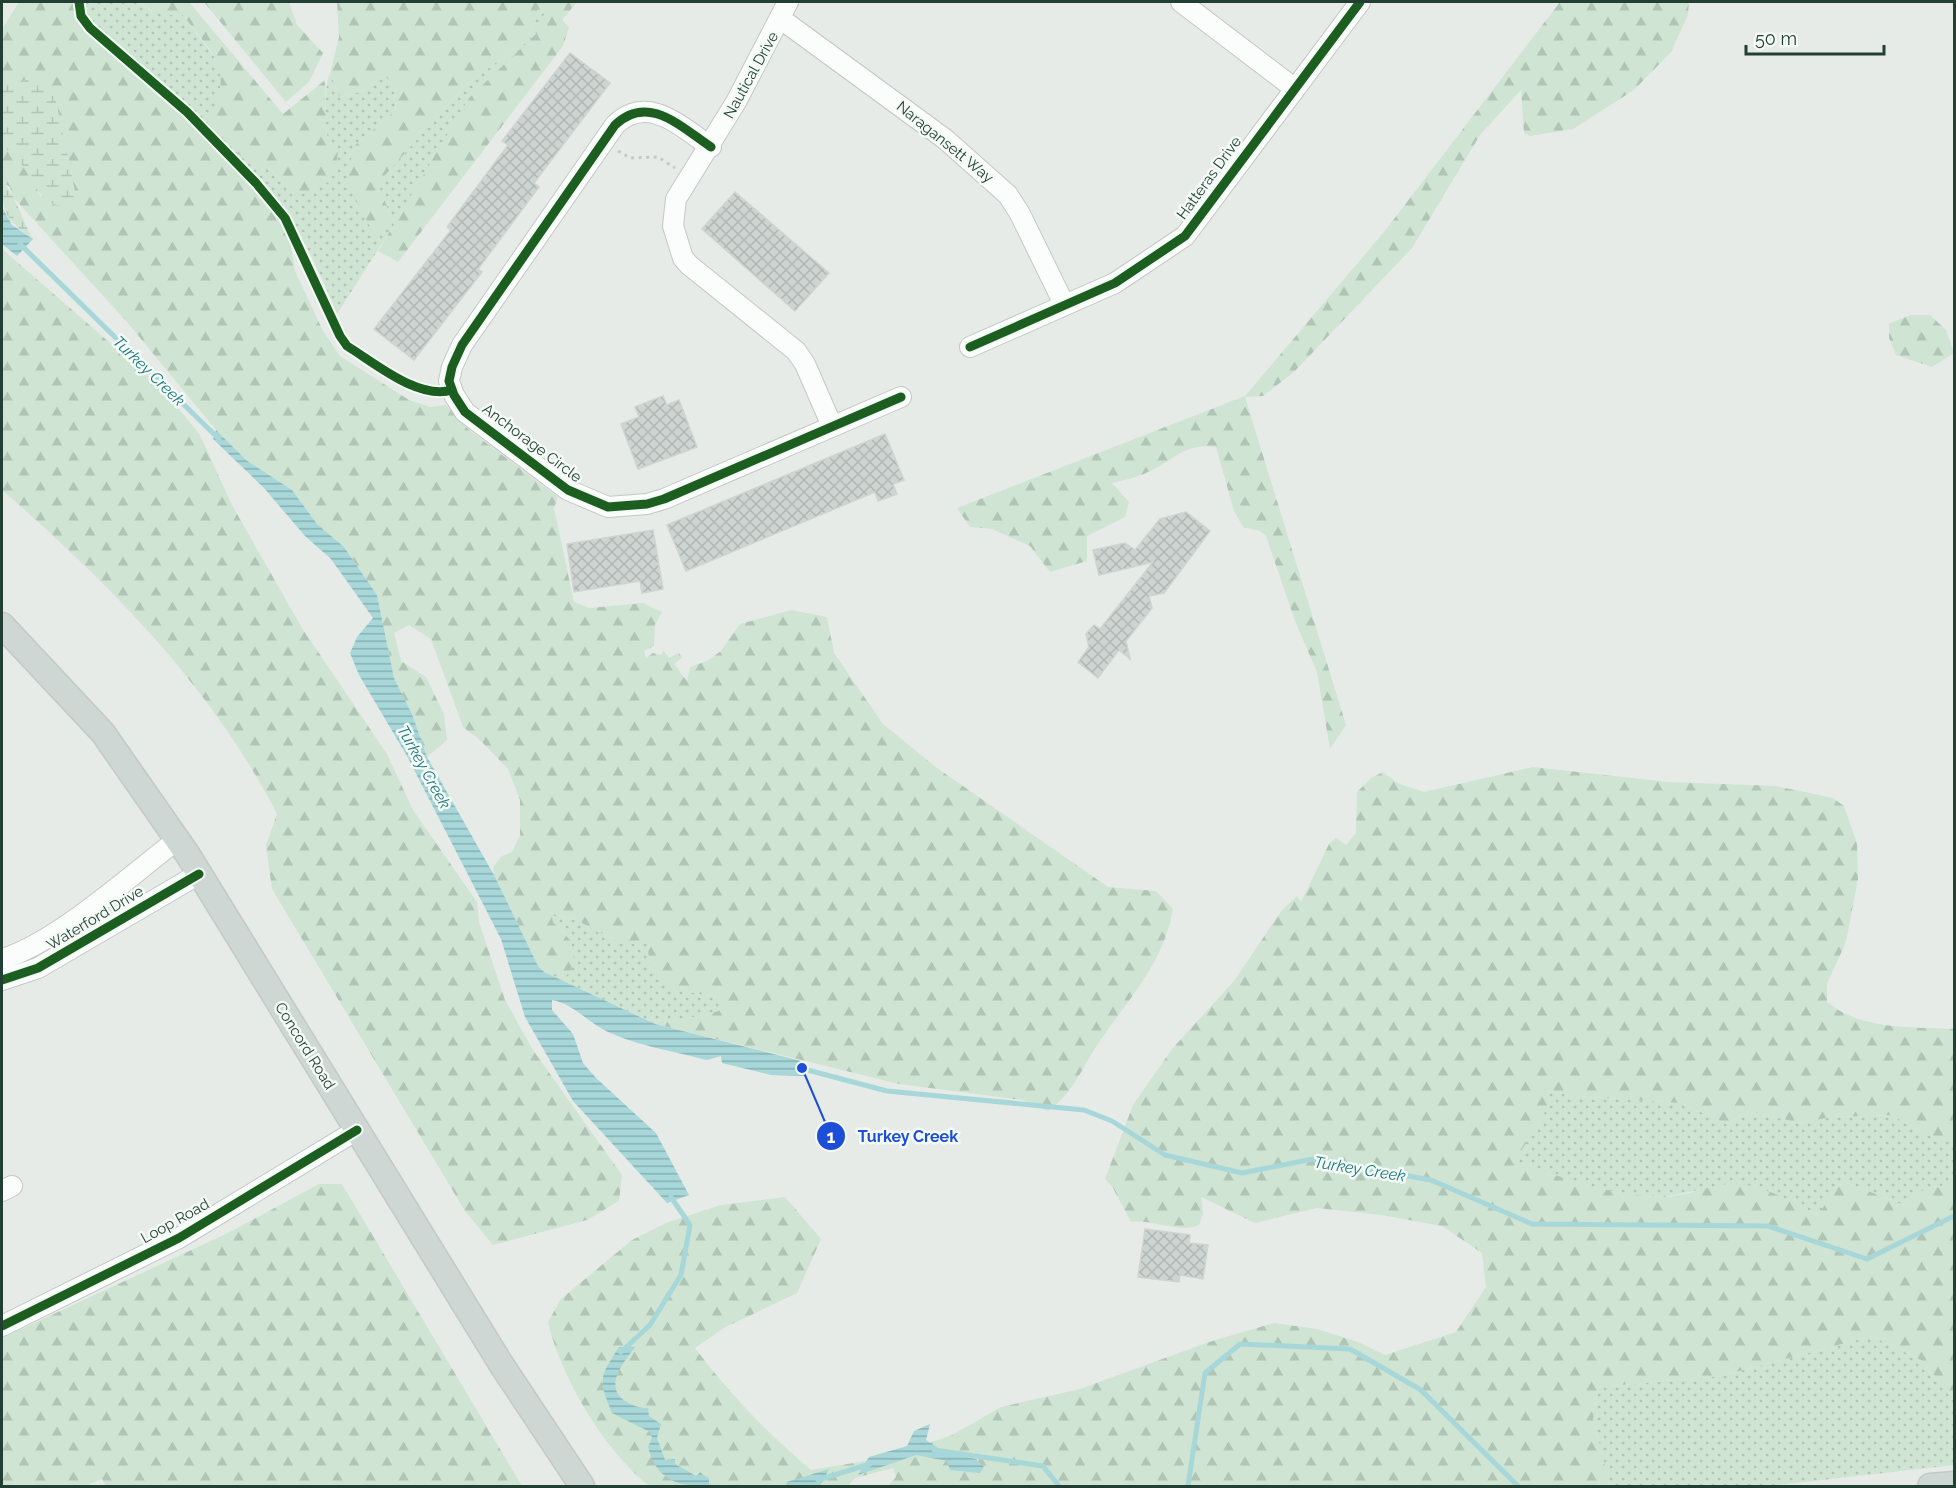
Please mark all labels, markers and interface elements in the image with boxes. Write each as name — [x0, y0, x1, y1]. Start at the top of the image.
scale bar — [1746, 18, 1884, 56]
street label: Nautical Drive — [720, 28, 782, 122]
text: 50 m — [1755, 28, 1797, 49]
street label: Naragansett Way — [893, 97, 997, 187]
street label: Hatteras Drive — [1173, 133, 1245, 223]
water label: Turkey Creek — [109, 332, 189, 410]
street label: Anchorage Circle — [479, 400, 585, 486]
water label: Turkey Creek — [393, 722, 455, 812]
street label: Waterford Drive — [43, 882, 147, 954]
street label: Concord Road — [271, 999, 339, 1093]
callout: Turkey Creek — [816, 1119, 971, 1153]
text: 1 — [827, 1126, 836, 1147]
text: Turkey Creek — [858, 1127, 958, 1146]
water label: Turkey Creek — [1313, 1152, 1408, 1186]
street label: Loop Road — [138, 1195, 212, 1247]

